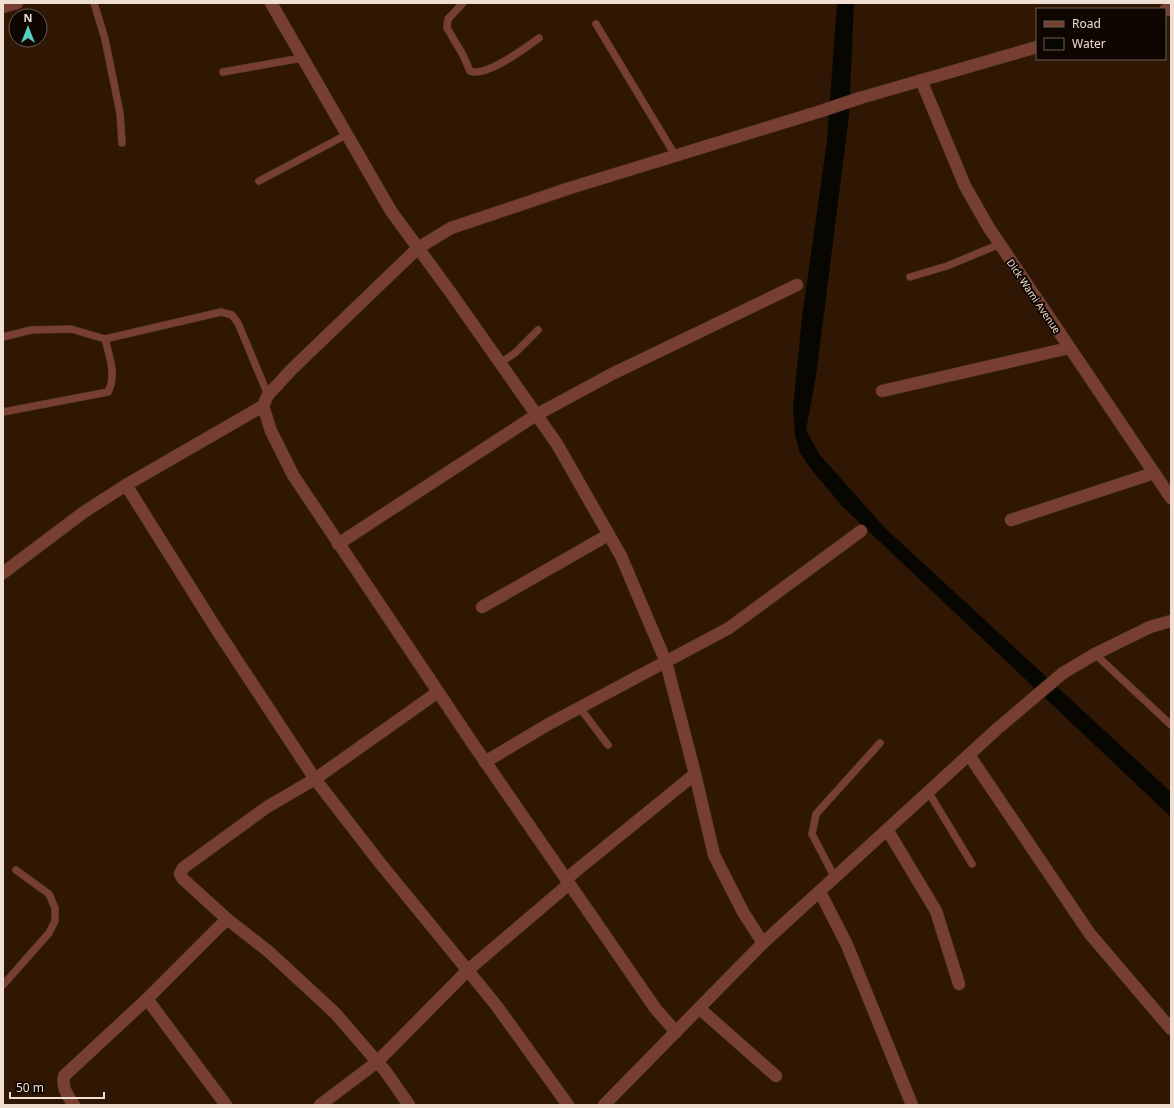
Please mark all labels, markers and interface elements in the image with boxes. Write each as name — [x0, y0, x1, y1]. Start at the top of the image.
north arrow — [8, 8, 48, 48]
legend — [1036, 8, 1166, 60]
text: N — [24, 10, 32, 25]
text: Road — [1072, 15, 1101, 32]
text: Water — [1072, 35, 1106, 52]
street label: Dick Wami Avenue — [1004, 256, 1064, 336]
scale bar — [10, 1074, 104, 1100]
text: 50 m — [16, 1079, 44, 1096]

